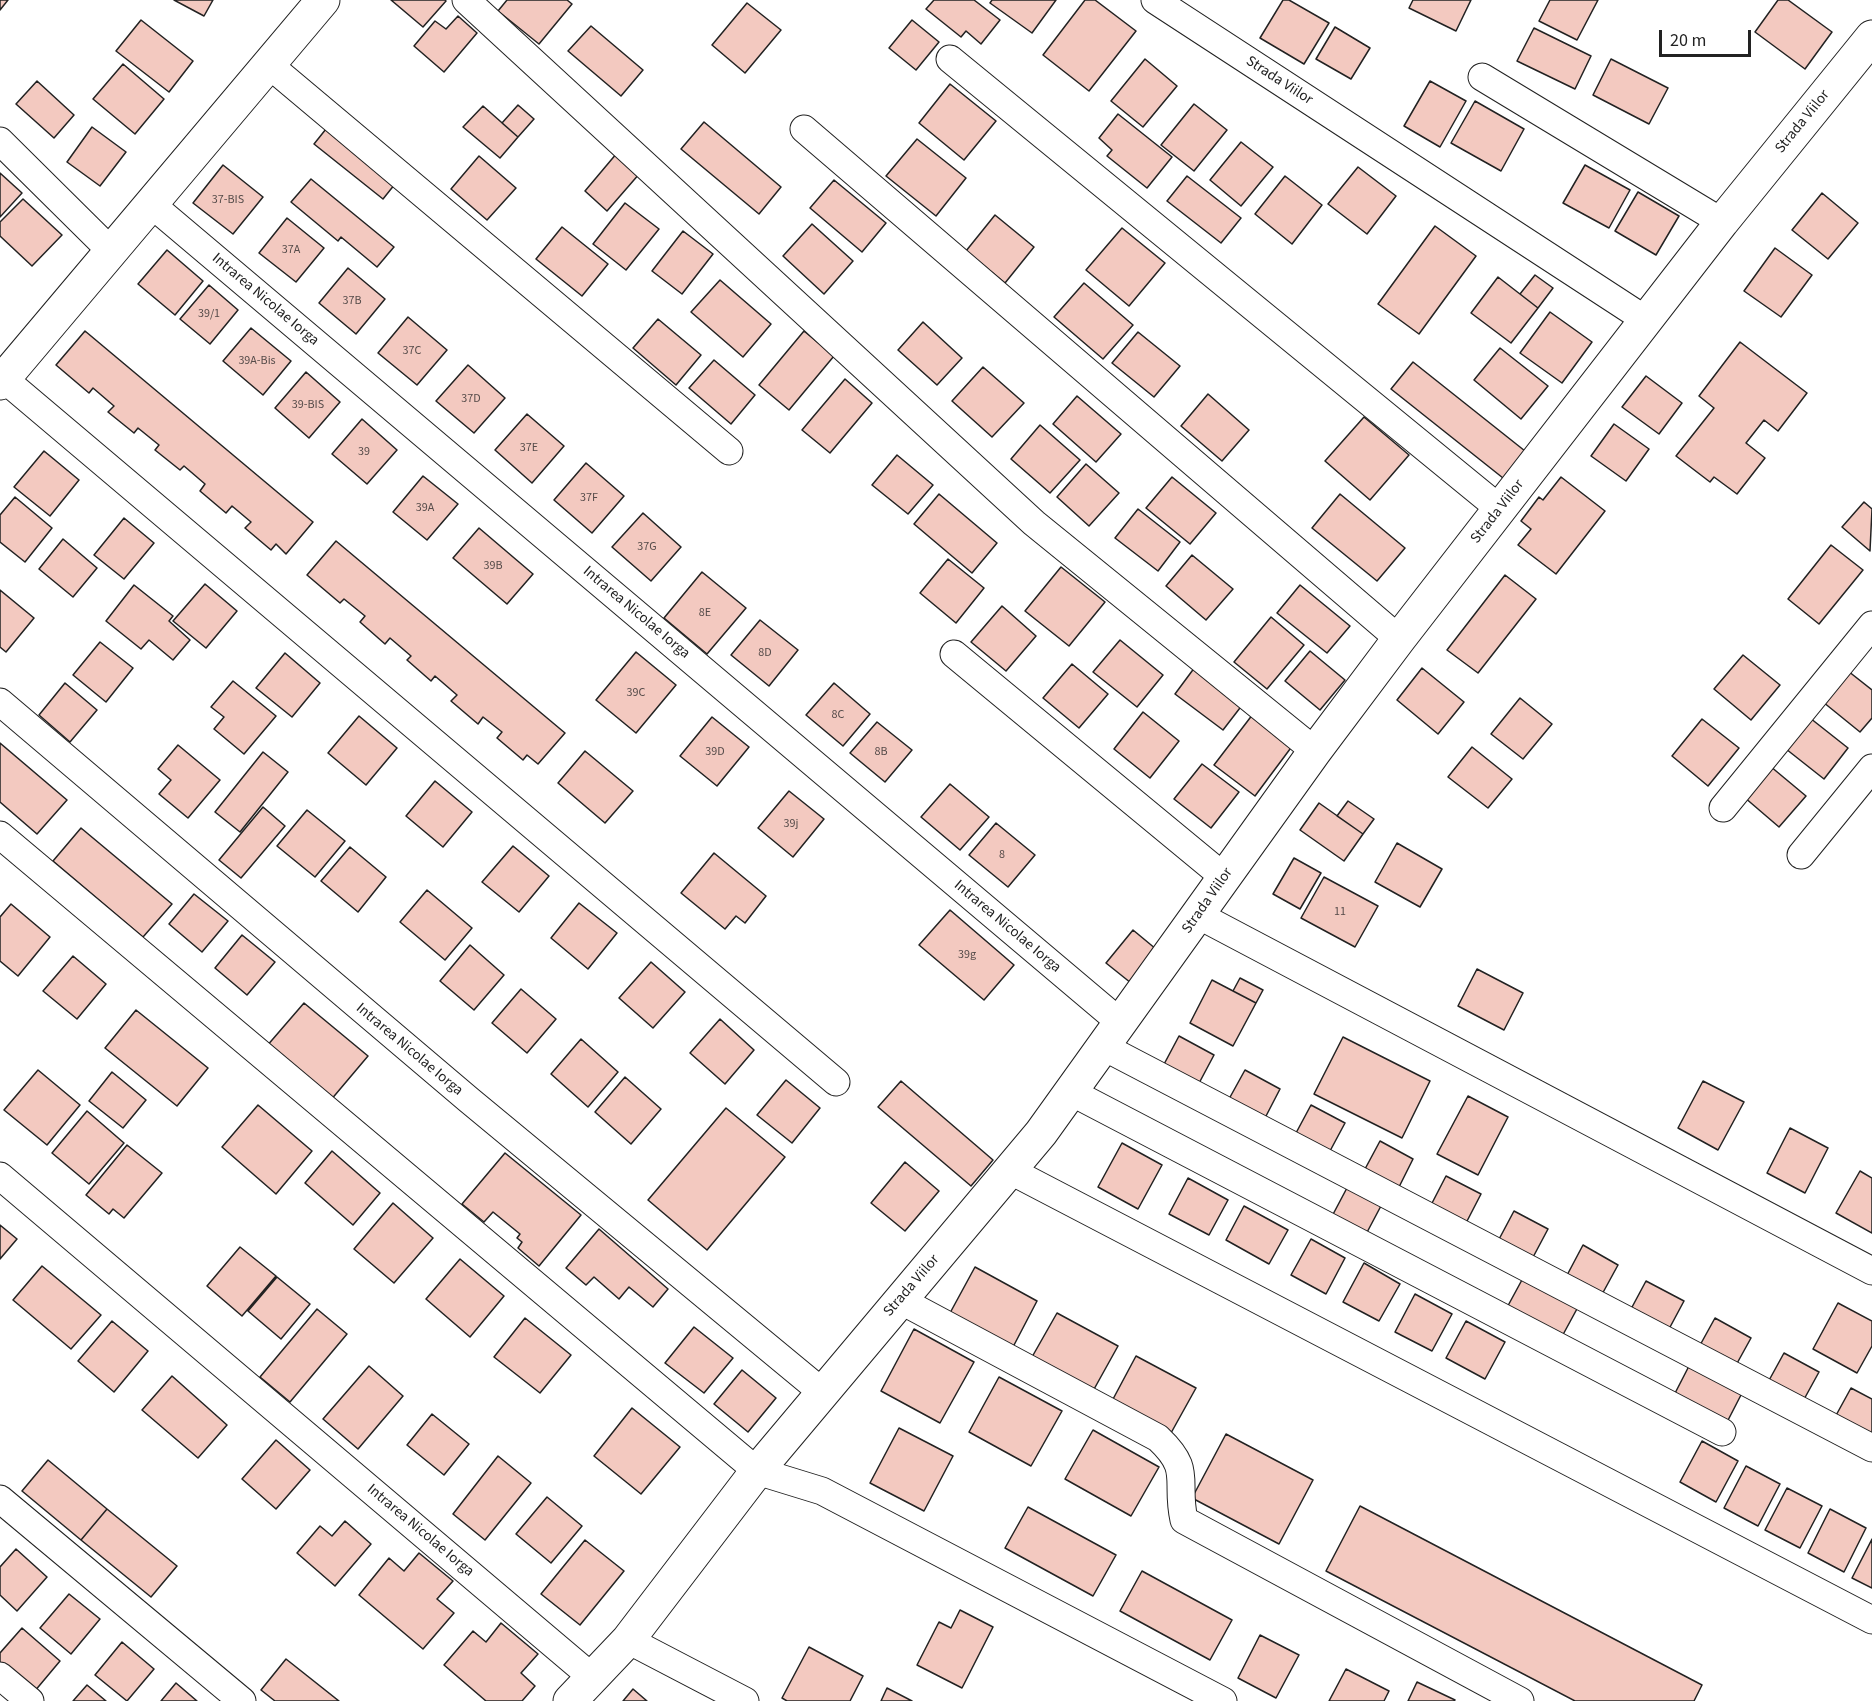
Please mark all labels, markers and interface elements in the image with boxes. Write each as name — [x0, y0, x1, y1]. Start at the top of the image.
scale bar — [1662, 18, 1754, 56]
text: 20 m — [1670, 28, 1706, 53]
street label: Strada Viilor — [1242, 53, 1316, 109]
street label: Strada Viilor — [1772, 87, 1834, 157]
house number: 37-BIS — [212, 193, 244, 207]
house number: 37A — [282, 243, 300, 257]
street label: Intrarea Nicolae Iorga — [208, 250, 322, 350]
house number: 37B — [343, 294, 361, 308]
house number: 39/1 — [198, 307, 220, 321]
house number: 37C — [403, 344, 421, 358]
house number: 39A-Bis — [238, 354, 276, 368]
house number: 37D — [461, 392, 481, 406]
house number: 39-BIS — [292, 398, 324, 412]
house number: 37E — [520, 441, 538, 455]
house number: 39 — [358, 445, 370, 459]
street label: Strada Viilor — [1467, 476, 1529, 548]
house number: 37F — [580, 491, 598, 505]
house number: 39A — [416, 501, 434, 515]
house number: 37G — [637, 540, 657, 554]
house number: 39B — [484, 559, 502, 573]
street label: Intrarea Nicolae Iorga — [579, 563, 693, 663]
house number: 8E — [699, 606, 711, 620]
house number: 8D — [758, 646, 772, 660]
house number: 39C — [627, 686, 645, 700]
house number: 8C — [832, 708, 844, 722]
house number: 39D — [705, 745, 725, 759]
house number: 8B — [874, 745, 888, 759]
house number: 39j — [784, 817, 798, 831]
house number: 8 — [999, 848, 1005, 862]
street label: Strada Viilor — [1179, 865, 1237, 937]
street label: Intrarea Nicolae Iorga — [950, 877, 1064, 977]
house number: 11 — [1334, 905, 1346, 919]
house number: 39g — [958, 948, 976, 962]
street label: Intrarea Nicolae Iorga — [352, 1000, 466, 1100]
street label: Strada Viilor — [880, 1251, 944, 1321]
street label: Intrarea Nicolae Iorga — [363, 1481, 477, 1581]

